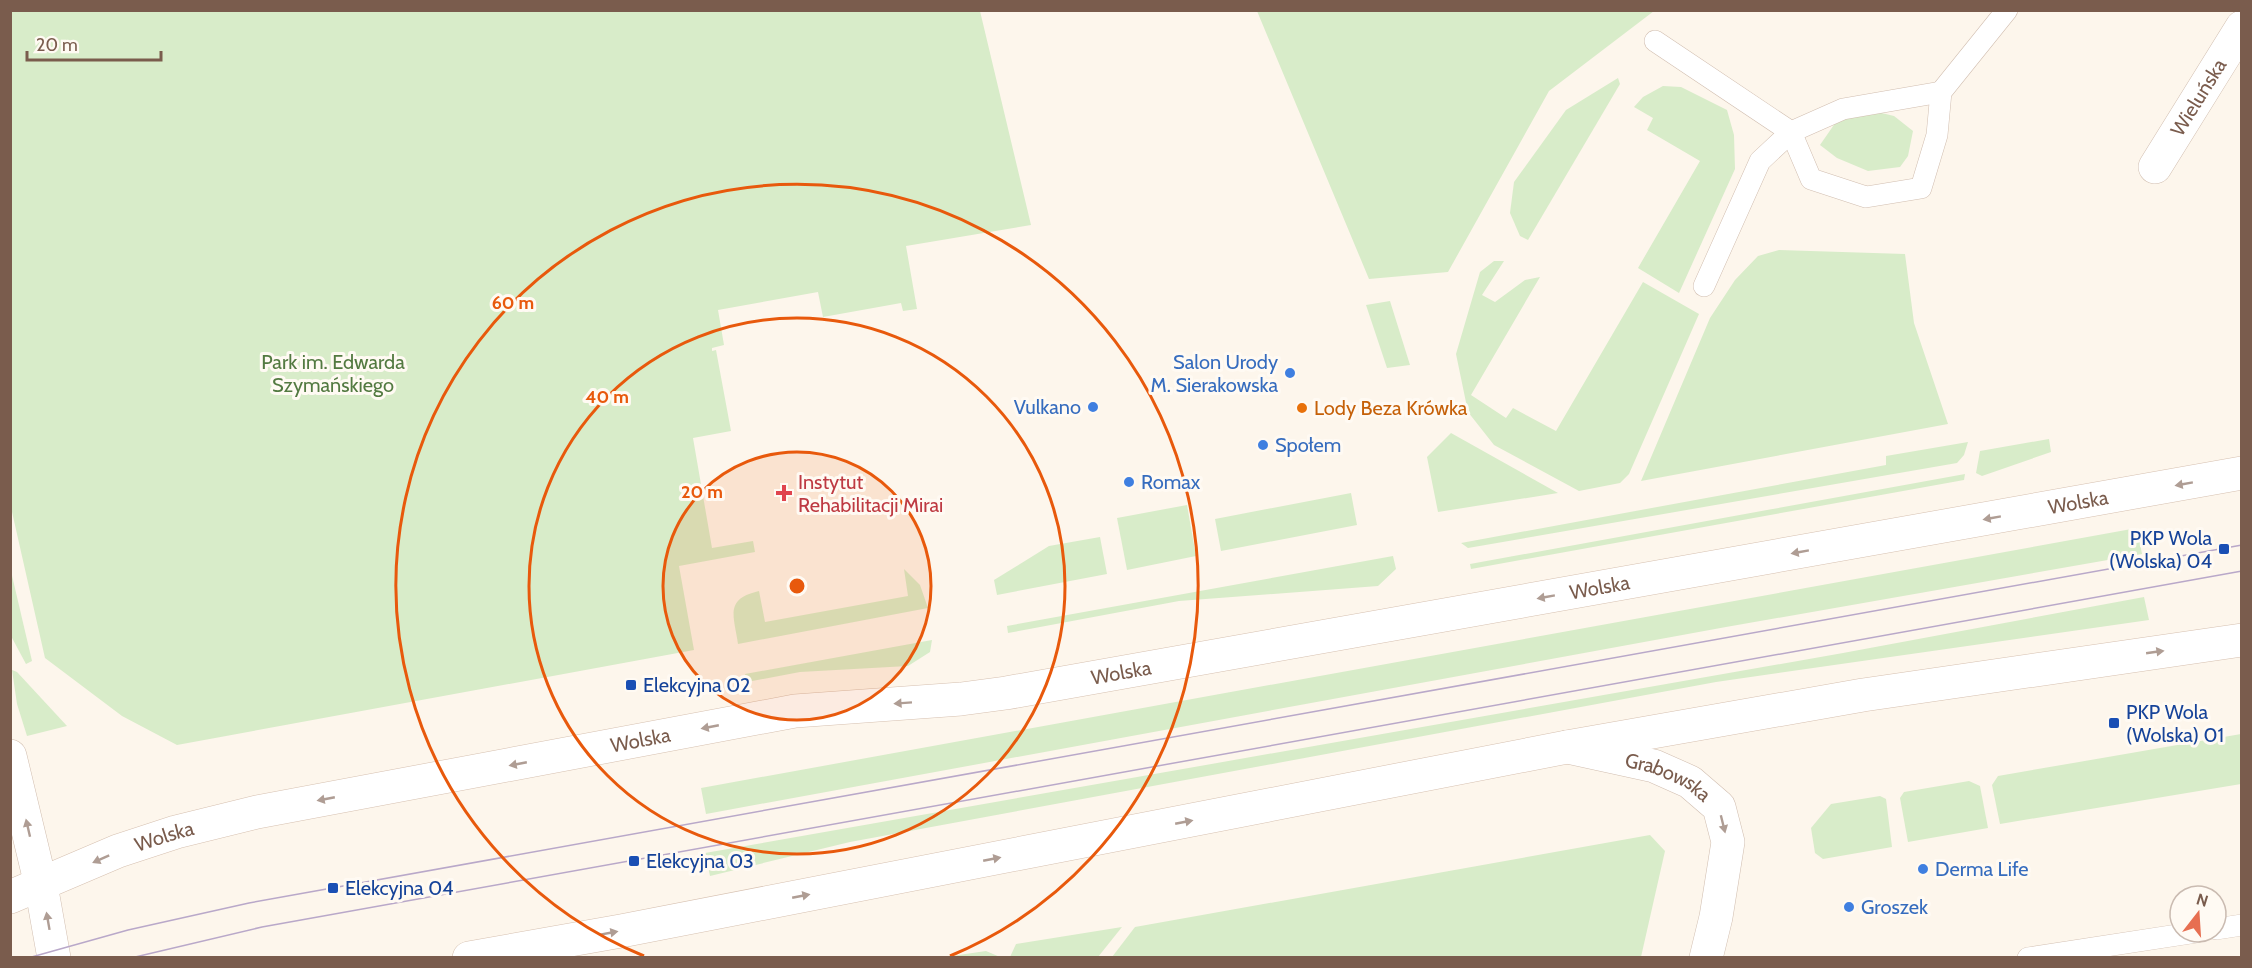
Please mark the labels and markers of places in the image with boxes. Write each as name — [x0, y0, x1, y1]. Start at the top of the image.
place label: Salon Urody M. Sierakowska — [1151, 350, 1278, 397]
marker: Salon Urody M. Sierakowska — [1283, 366, 1297, 380]
place label: Vulkano — [1014, 395, 1081, 419]
place label: Lody Beza Krówka — [1314, 396, 1468, 420]
marker: Vulkano — [1086, 400, 1100, 414]
marker: Lody Beza Krówka — [1295, 401, 1309, 415]
place label: Społem — [1275, 433, 1341, 457]
marker: Społem — [1256, 438, 1270, 452]
place label: Instytut Rehabilitacji Mirai — [798, 470, 943, 517]
place label: Romax — [1141, 470, 1201, 494]
marker: Romax — [1122, 475, 1136, 489]
marker: Instytut Rehabilitacji Mirai — [775, 484, 793, 502]
place label: PKP Wola (Wolska) 04 — [2109, 526, 2212, 573]
marker: PKP Wola (Wolska) 04 — [2217, 542, 2231, 556]
centre of rings — [787, 576, 807, 596]
place label: Elekcyjna 02 — [643, 673, 751, 697]
marker: Elekcyjna 02 — [624, 678, 638, 692]
place label: PKP Wola (Wolska) 01 — [2126, 700, 2224, 747]
marker: PKP Wola (Wolska) 01 — [2107, 716, 2121, 730]
place label: Elekcyjna 03 — [646, 849, 754, 873]
marker: Elekcyjna 03 — [627, 854, 641, 868]
place label: Derma Life — [1935, 857, 2029, 881]
marker: Derma Life — [1916, 862, 1930, 876]
place label: Elekcyjna 04 — [345, 876, 454, 900]
marker: Elekcyjna 04 — [326, 881, 340, 895]
place label: Groszek — [1861, 895, 1928, 919]
marker: Groszek — [1842, 900, 1856, 914]

